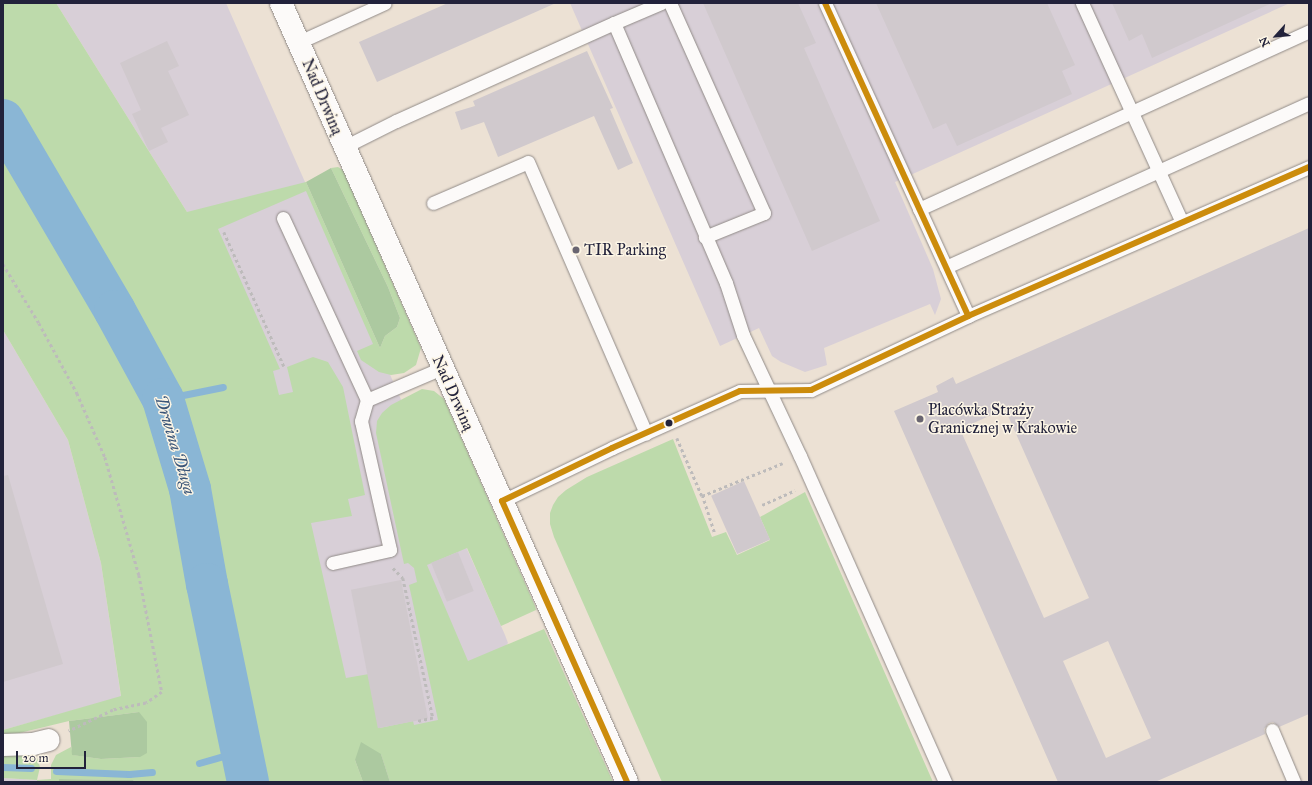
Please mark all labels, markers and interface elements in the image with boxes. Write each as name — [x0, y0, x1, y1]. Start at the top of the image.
north arrow — [1256, 16, 1296, 56]
text: N — [1257, 35, 1273, 49]
street label: Nad Drwiną — [297, 56, 347, 138]
place label: TIR Parking — [584, 240, 666, 260]
marker: TIR Parking — [571, 245, 581, 255]
street label: Nad Drwiną — [428, 352, 478, 434]
water label: Drwina Długa — [150, 393, 200, 497]
place label: Placówka Straży Granicznej w Krakowie — [928, 400, 1077, 438]
marker: Placówka Straży Granicznej w Krakowie — [915, 414, 925, 424]
unlabelled marker — [664, 418, 674, 428]
scale bar — [18, 743, 88, 769]
text: 20 m — [23, 751, 49, 765]

